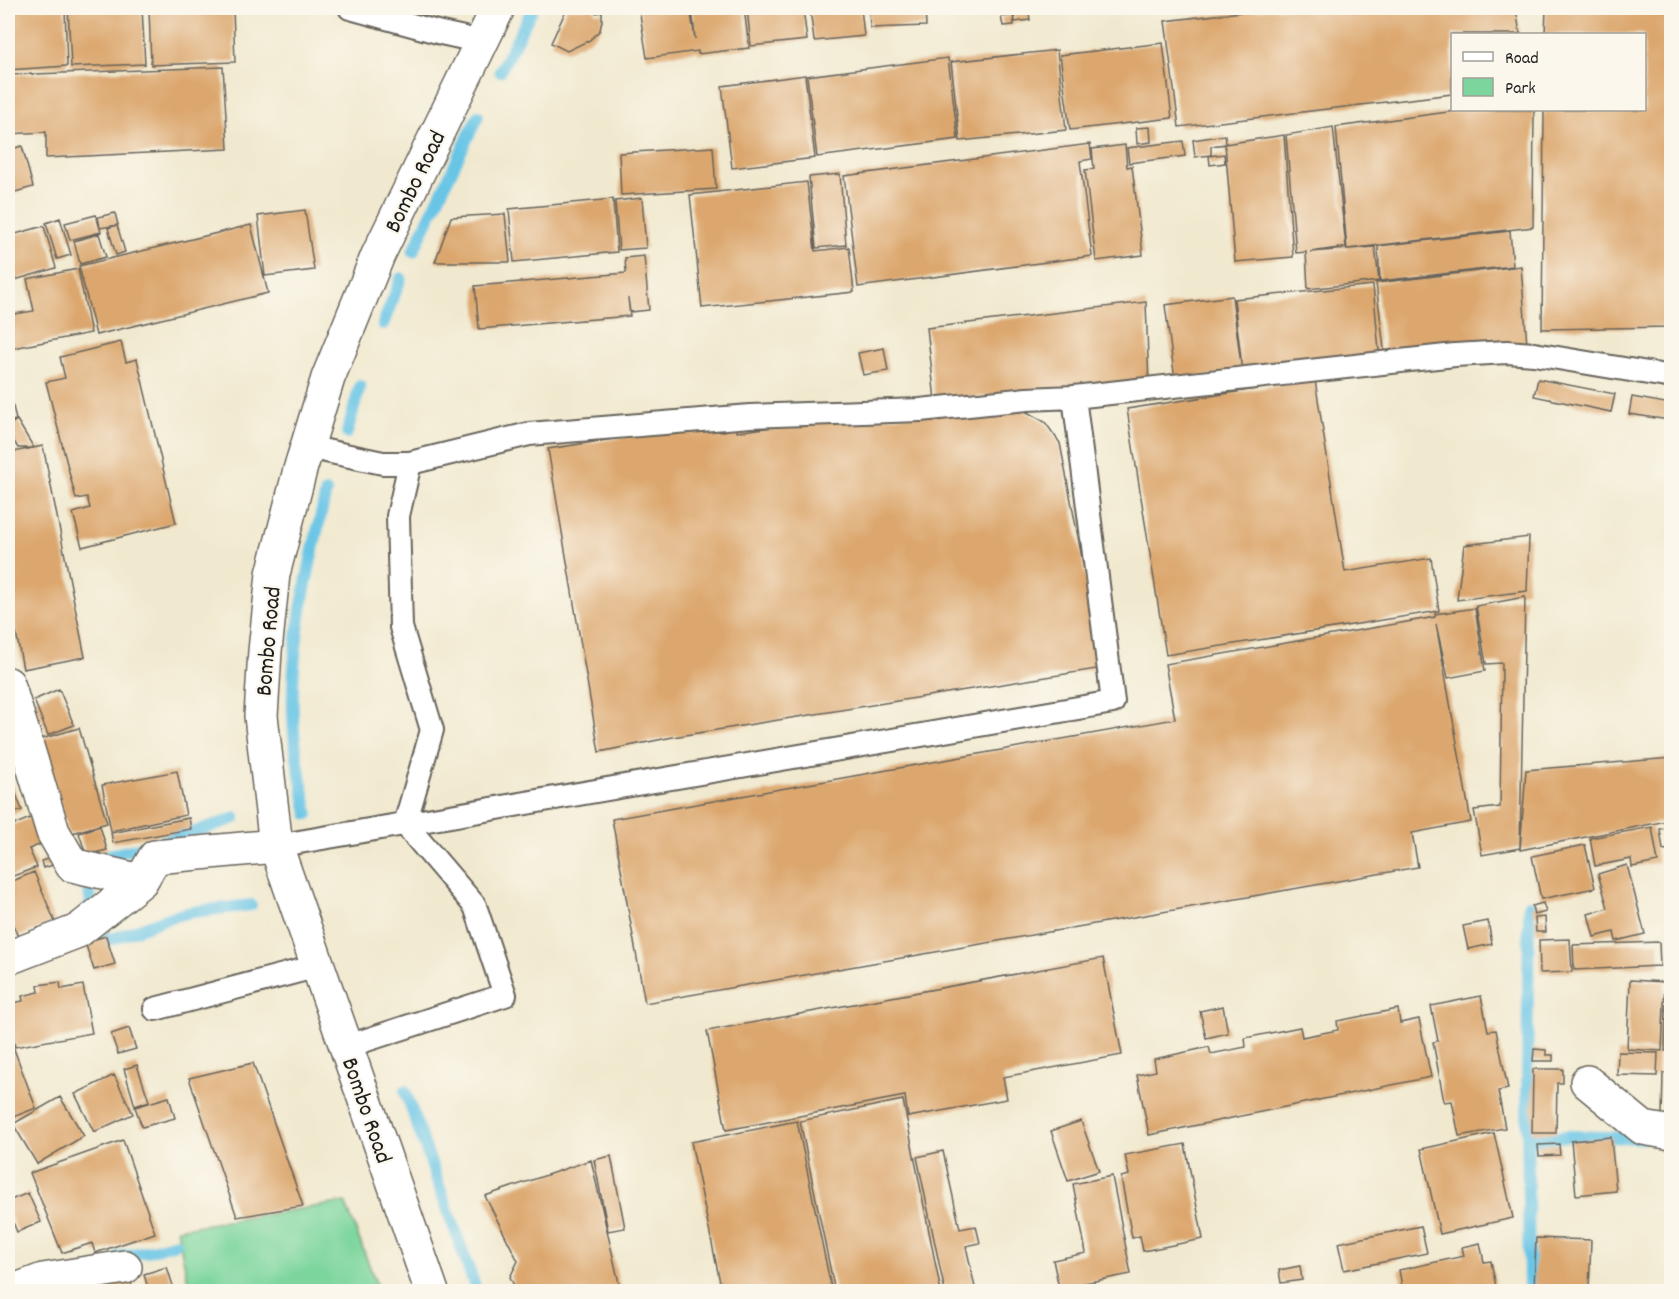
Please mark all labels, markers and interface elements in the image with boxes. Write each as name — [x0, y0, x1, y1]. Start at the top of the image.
legend — [1451, 33, 1646, 111]
text: Road — [1505, 47, 1539, 72]
text: Park — [1505, 77, 1536, 102]
street label: Bombo Road — [377, 125, 456, 239]
street label: Bombo Road — [248, 585, 292, 698]
street label: Bombo Road — [331, 1053, 399, 1169]

